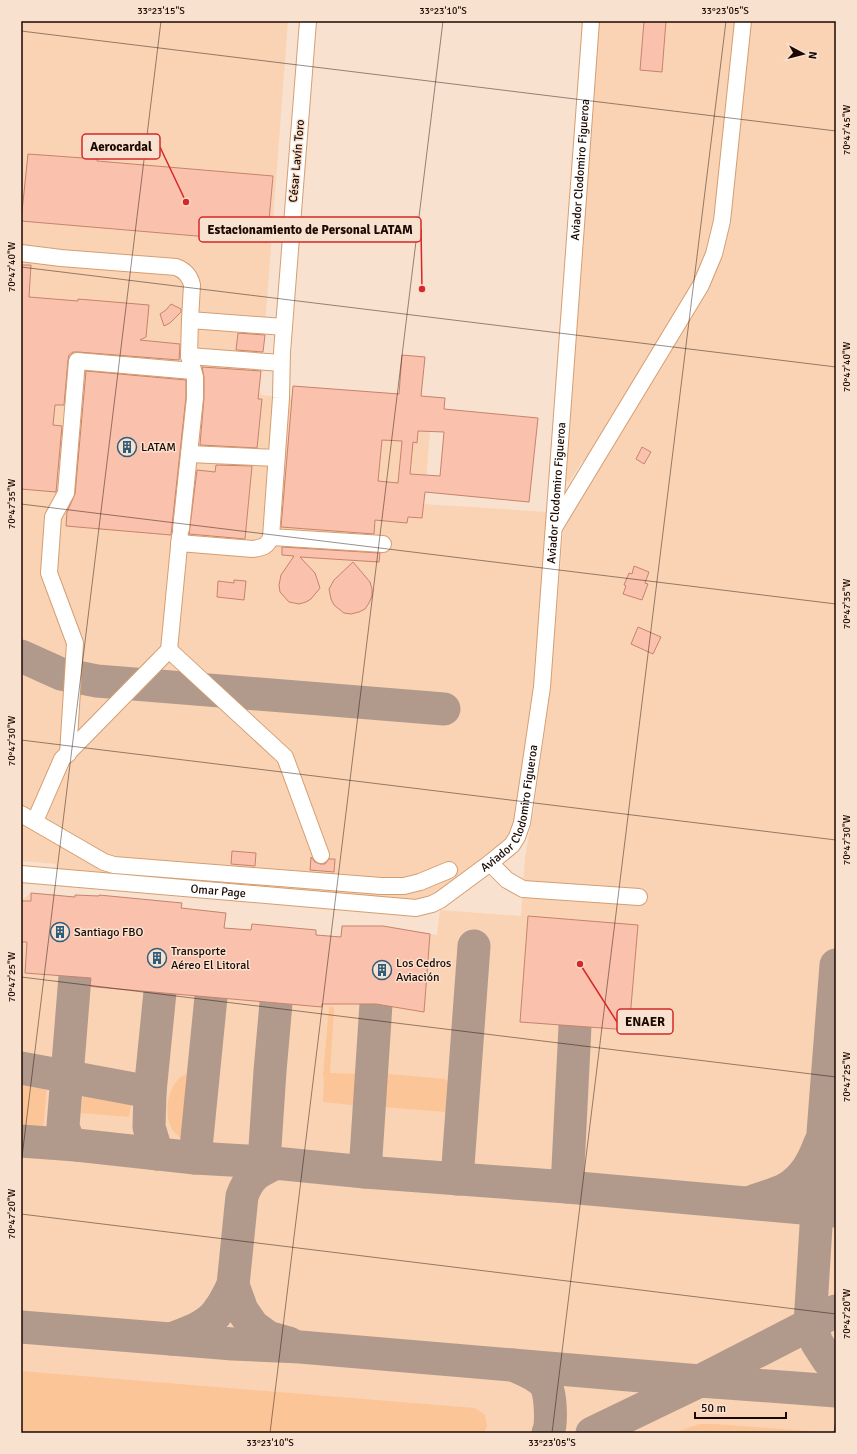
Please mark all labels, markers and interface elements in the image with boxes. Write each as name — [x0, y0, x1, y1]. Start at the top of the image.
text: 33°23'15"S — [137, 5, 185, 17]
text: 33°23'10"S — [419, 5, 467, 17]
text: 33°23'05"S — [701, 5, 749, 17]
north arrow — [783, 34, 823, 74]
text: N — [806, 51, 819, 60]
street label: Aviador Clodomiro Figueroa — [567, 98, 593, 241]
text: 70°47'45"W — [841, 104, 853, 155]
street label: César Lavín Toro — [286, 119, 308, 203]
callout: Aerocardal — [82, 134, 160, 159]
text: Aerocardal — [90, 139, 152, 155]
callout: Estacionamiento de Personal LATAM — [199, 217, 421, 242]
text: Estacionamiento de Personal LATAM — [207, 222, 413, 238]
text: 70°47'40"W — [6, 241, 18, 292]
text: 70°47'40"W — [841, 341, 853, 392]
street label: Aviador Clodomiro Figueroa — [544, 421, 569, 564]
building icon: LATAM — [116, 436, 138, 458]
place label: LATAM — [141, 440, 176, 455]
text: 70°47'35"W — [6, 478, 18, 529]
text: 70°47'35"W — [841, 578, 853, 629]
text: 70°47'30"W — [6, 715, 18, 766]
street label: Aviador Clodomiro Figueroa — [477, 744, 541, 875]
text: 70°47'30"W — [841, 814, 853, 865]
street label: Omar Page — [190, 881, 247, 901]
building icon: Santiago FBO — [49, 921, 71, 943]
place label: Santiago FBO — [74, 925, 144, 940]
place label: Transporte Aéreo El Litoral — [171, 944, 250, 973]
building icon: Transporte Aéreo El Litoral — [146, 947, 168, 969]
text: 70°47'25"W — [6, 951, 18, 1002]
place label: Los Cedros Aviación — [396, 956, 451, 985]
building icon: Los Cedros Aviación — [371, 959, 393, 981]
callout: ENAER — [617, 1009, 673, 1034]
text: ENAER — [625, 1014, 665, 1030]
text: 70°47'25"W — [841, 1051, 853, 1102]
text: 70°47'20"W — [6, 1188, 18, 1239]
text: 70°47'20"W — [841, 1288, 853, 1339]
scale bar — [695, 1394, 786, 1420]
text: 50 m — [701, 1401, 726, 1416]
text: 33°23'10"S — [246, 1437, 294, 1449]
text: 33°23'05"S — [528, 1437, 576, 1449]

